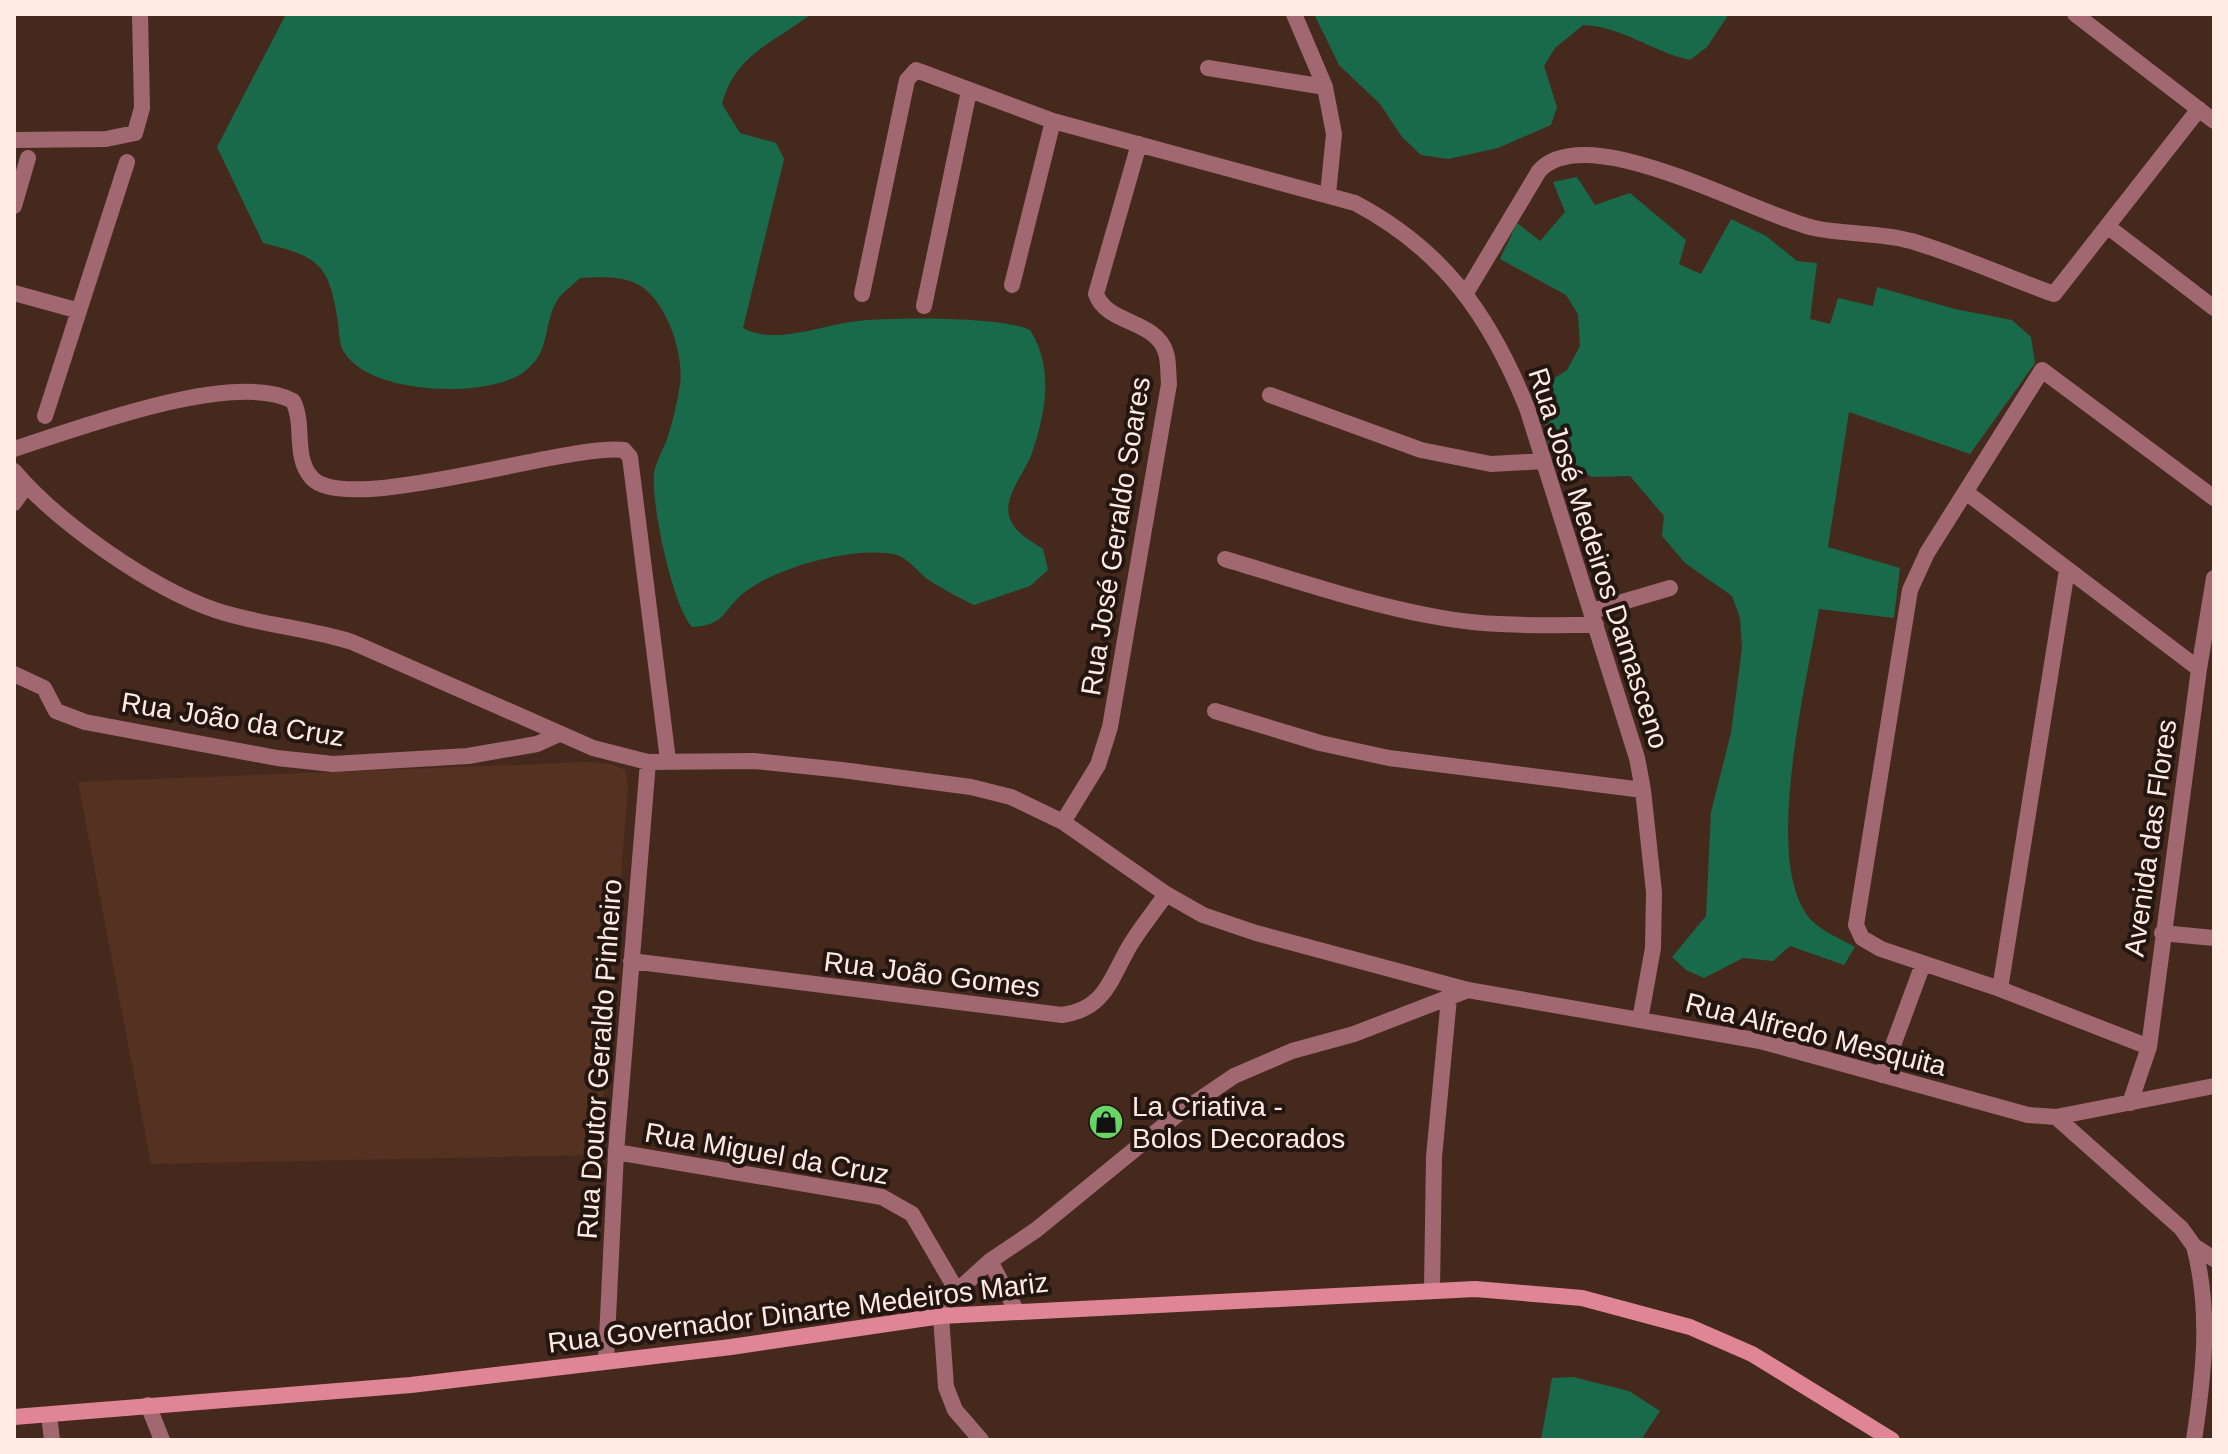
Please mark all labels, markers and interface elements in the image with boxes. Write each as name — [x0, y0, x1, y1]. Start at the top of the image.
street label: Rua José Medeiros Damasceno — [1522, 364, 1675, 752]
street label: Rua José Geraldo Soares — [1075, 375, 1156, 698]
street label: Rua João da Cruz — [119, 687, 347, 752]
street label: Avenida das Flores — [2119, 717, 2182, 959]
street label: Rua Doutor Geraldo Pinheiro — [571, 878, 628, 1240]
street label: Rua João Gomes — [822, 946, 1042, 1003]
street label: Rua Alfredo Mesquita — [1682, 987, 1950, 1082]
place label: La Criativa - Bolos Decorados — [1132, 1091, 1345, 1154]
shop icon: La Criativa - Bolos Decorados — [1087, 1103, 1125, 1141]
street label: Rua Miguel da Cruz — [642, 1117, 891, 1190]
street label: Rua Governador Dinarte Medeiros Mariz — [546, 1266, 1050, 1359]

